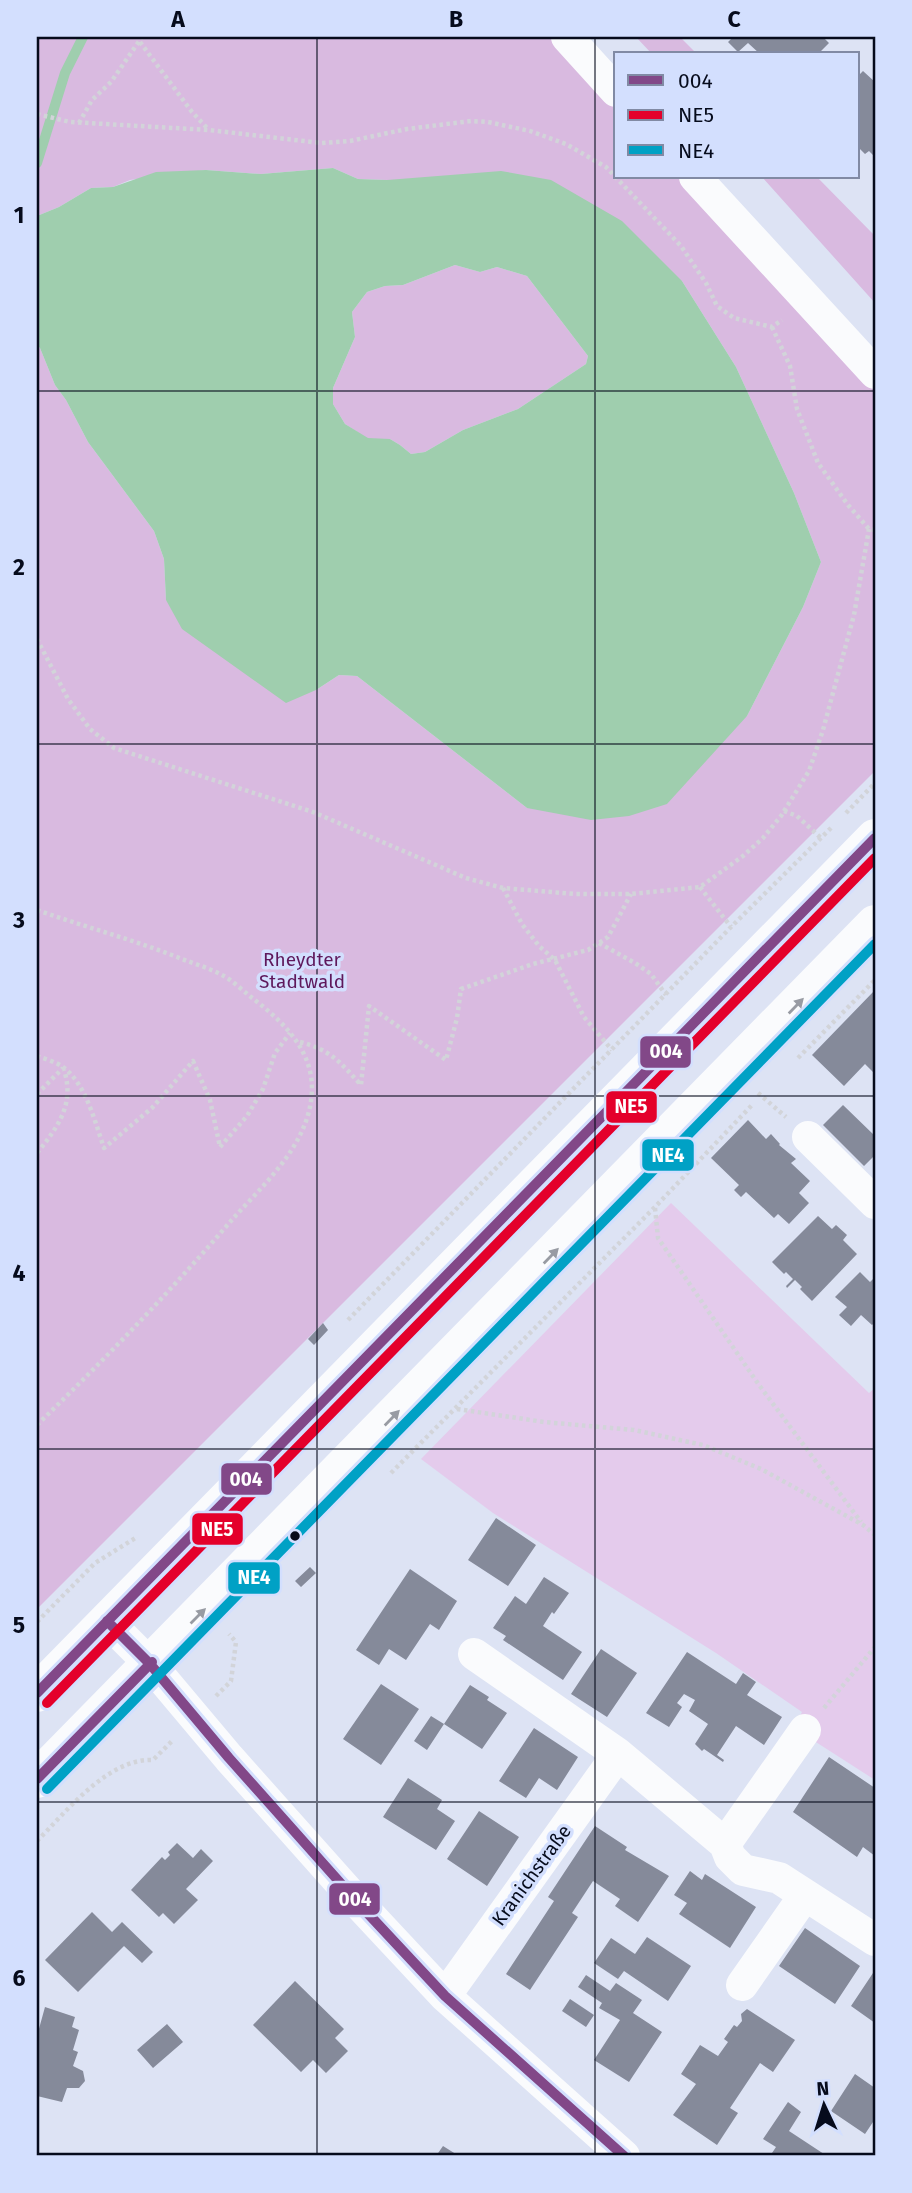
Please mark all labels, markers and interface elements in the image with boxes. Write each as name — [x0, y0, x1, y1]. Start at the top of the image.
text: A — [170, 5, 185, 33]
text: B — [449, 5, 463, 33]
text: C — [727, 5, 741, 33]
legend — [614, 52, 860, 178]
text: 004 — [678, 68, 713, 94]
text: NE5 — [678, 102, 714, 128]
text: NE4 — [678, 138, 714, 164]
text: 1 — [14, 201, 24, 229]
text: 2 — [13, 553, 25, 581]
text: 3 — [12, 906, 25, 934]
park label: Rheydter Stadtwald — [259, 948, 345, 993]
one-way arrow — [787, 998, 803, 1015]
line badge: 004 — [639, 1035, 692, 1069]
text: 004 — [650, 1040, 683, 1063]
line badge: NE5 — [605, 1090, 658, 1124]
text: NE5 — [615, 1095, 647, 1118]
line badge: NE4 — [641, 1138, 695, 1172]
text: NE4 — [652, 1144, 685, 1167]
one-way arrow — [542, 1247, 559, 1264]
text: 4 — [13, 1259, 26, 1287]
one-way arrow — [383, 1410, 400, 1427]
line badge: 004 — [220, 1462, 273, 1496]
text: 004 — [230, 1468, 263, 1491]
line badge: NE5 — [191, 1512, 244, 1546]
text: NE5 — [201, 1518, 233, 1541]
unlabelled marker — [288, 1529, 302, 1543]
line badge: NE4 — [227, 1561, 281, 1595]
text: NE4 — [238, 1566, 271, 1589]
one-way arrow — [189, 1608, 206, 1624]
text: 5 — [13, 1611, 25, 1639]
street label: Kranichstraße — [487, 1820, 576, 1930]
line badge: 004 — [328, 1882, 381, 1916]
text: 004 — [339, 1888, 372, 1911]
text: 6 — [13, 1964, 26, 1992]
north arrow — [790, 2070, 860, 2140]
text: N — [816, 2077, 830, 2100]

